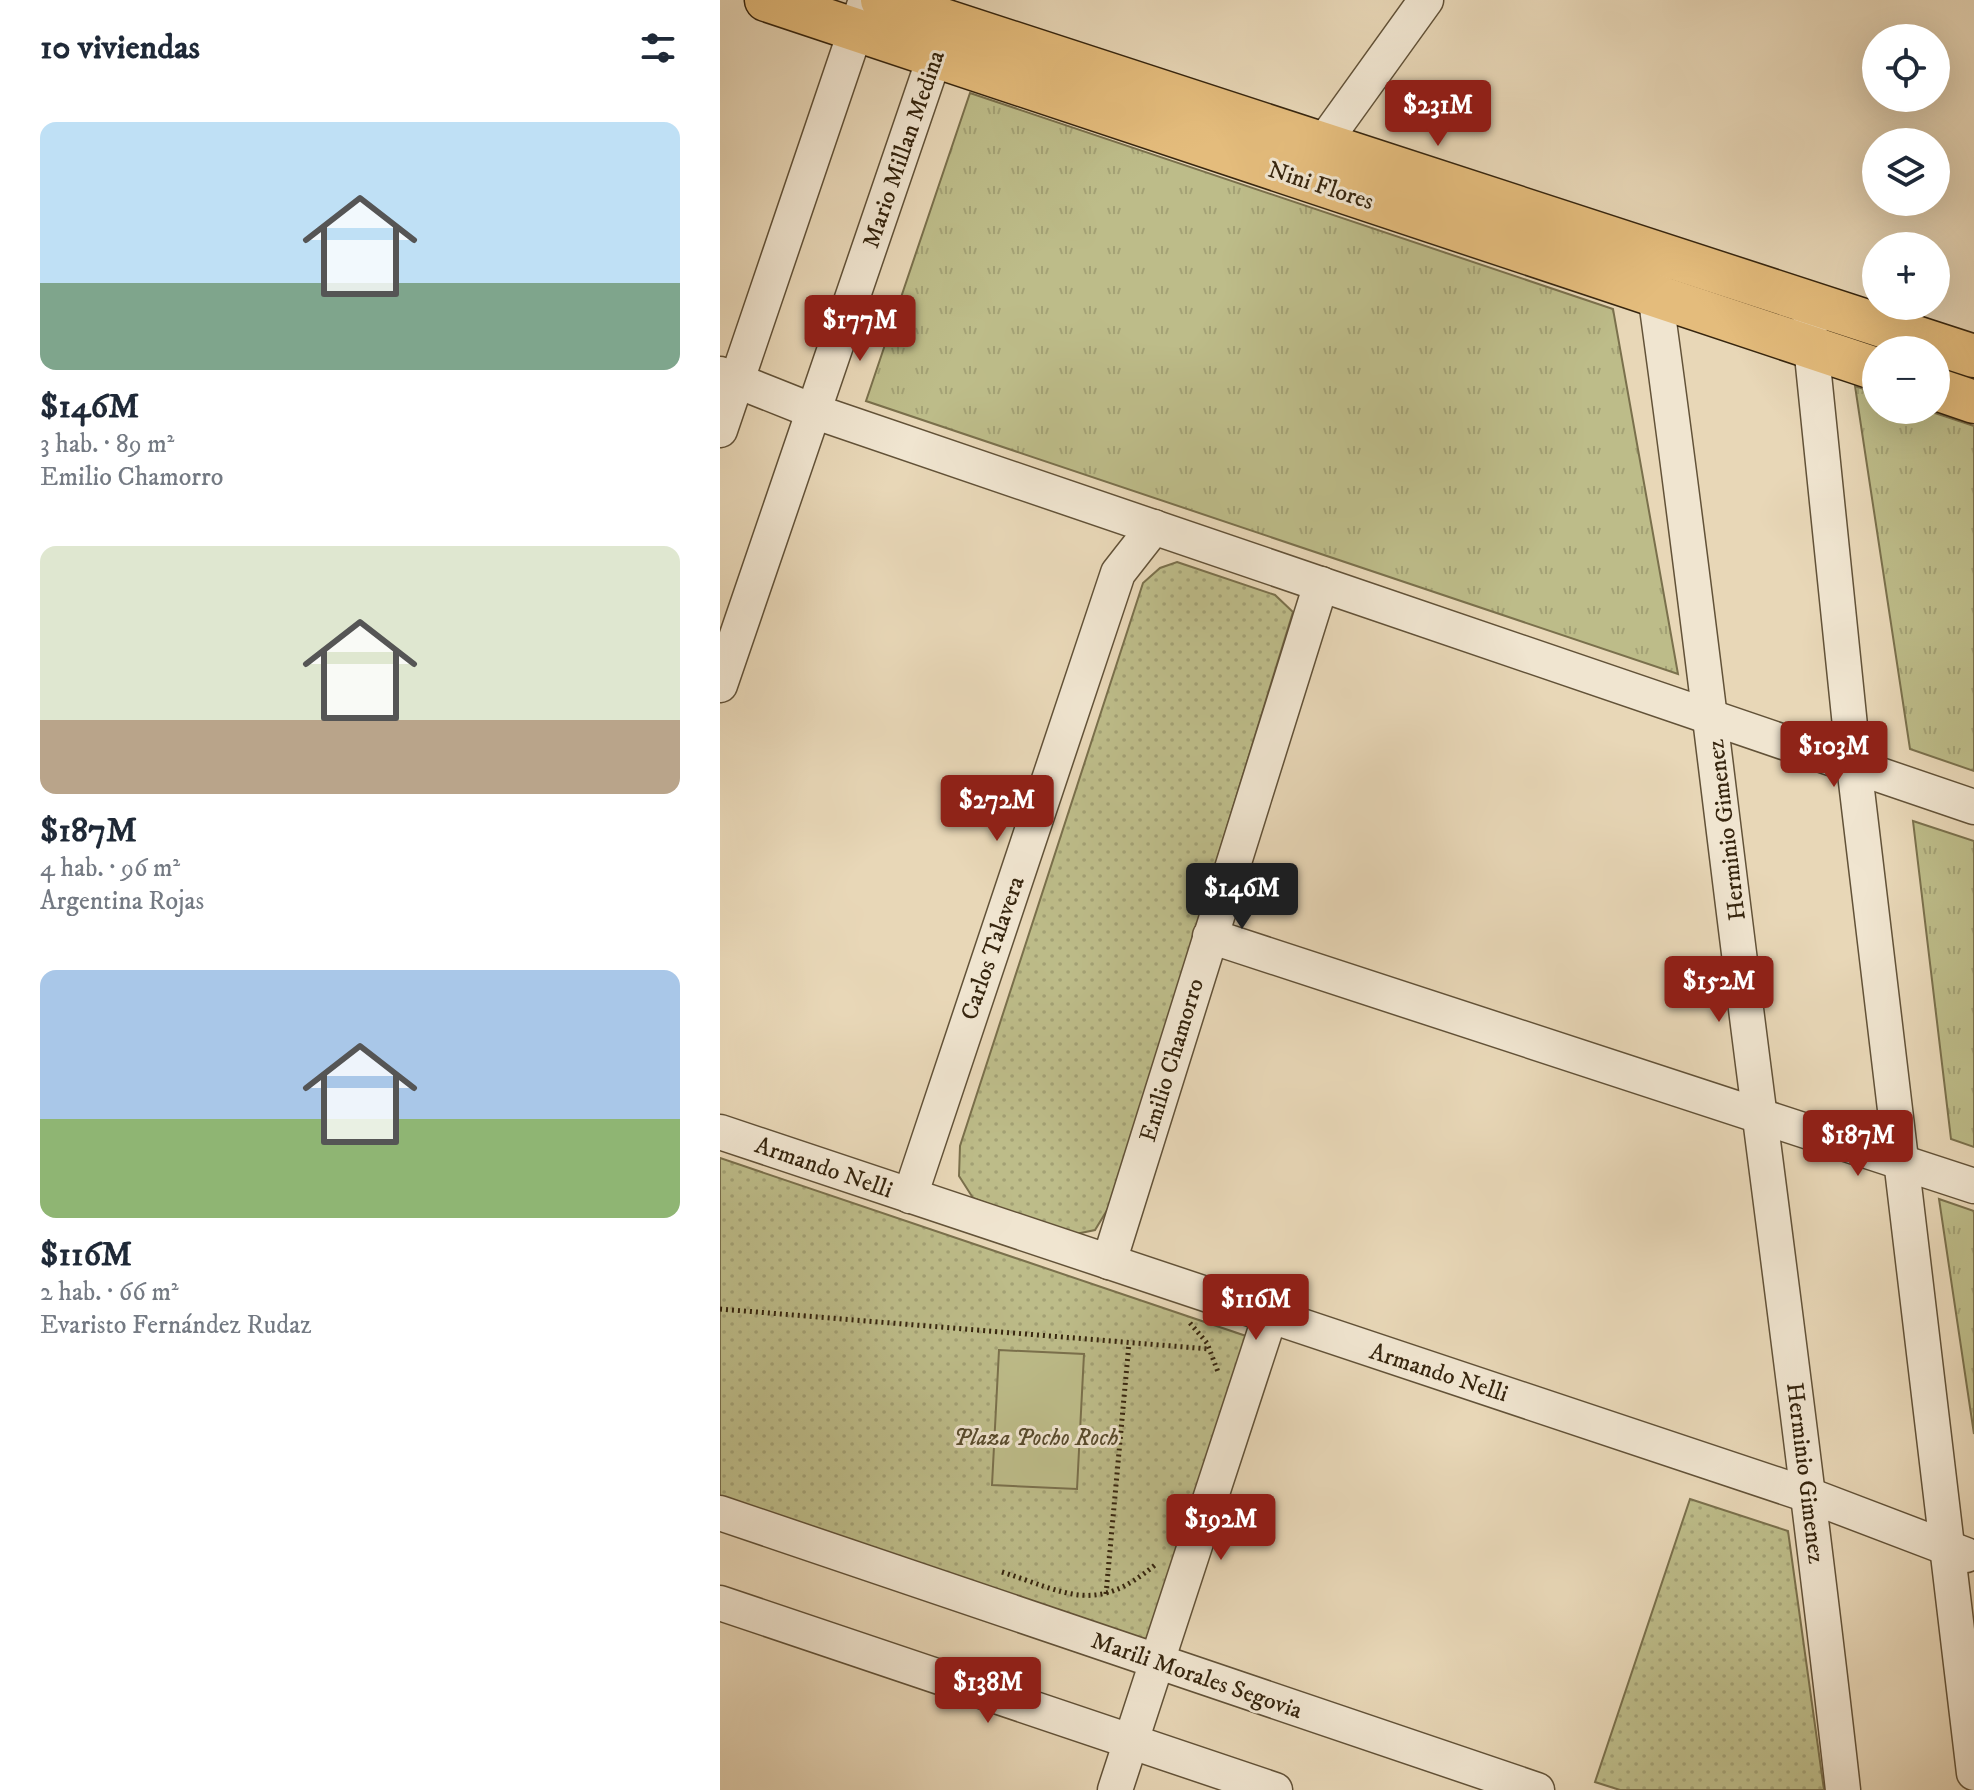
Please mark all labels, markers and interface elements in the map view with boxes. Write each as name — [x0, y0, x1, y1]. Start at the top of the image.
map controls — [1862, 24, 1950, 424]
button: locate — [1862, 24, 1950, 112]
icon: filters — [636, 26, 680, 70]
text: 10 viviendas — [40, 27, 200, 69]
street label: Mario Millan Medina — [856, 46, 952, 252]
pin: $231M — [1382, 80, 1494, 148]
text: $231M — [1403, 89, 1473, 122]
button: layers — [1862, 128, 1950, 216]
street label: Nini Flores — [1264, 155, 1377, 217]
icon: home — [288, 174, 432, 318]
button: + — [1862, 232, 1950, 320]
pin: $177M — [804, 295, 916, 363]
text: $177M — [823, 304, 897, 337]
button: − — [1862, 336, 1950, 424]
text: $146M — [40, 386, 139, 428]
text: 3 hab. · 89 m² — [40, 428, 174, 461]
text: Emilio Chamorro — [40, 461, 223, 494]
icon: home — [288, 598, 432, 742]
pin: $103M — [1778, 721, 1890, 789]
text: $103M — [1798, 730, 1870, 763]
street label: Herminio Gimenez — [1701, 737, 1753, 922]
pin: $272M — [941, 775, 1053, 843]
text: $272M — [959, 784, 1035, 817]
text: $187M — [40, 810, 137, 852]
text: 4 hab. · 96 m² — [40, 852, 180, 885]
pin: $146M — [1186, 863, 1298, 931]
street label: Carlos Talavera — [954, 872, 1032, 1024]
text: $146M — [1204, 872, 1280, 905]
text: Argentina Rojas — [40, 885, 204, 918]
pin: $152M — [1663, 956, 1775, 1024]
text: $152M — [1682, 965, 1756, 998]
street label: Emilio Chamorro — [1133, 975, 1211, 1146]
icon: home — [288, 1022, 432, 1166]
pin: $187M — [1802, 1110, 1914, 1178]
text: $187M — [1821, 1119, 1895, 1152]
street label: Armando Nelli — [751, 1130, 896, 1205]
text: $116M — [40, 1234, 132, 1276]
pin: $116M — [1200, 1274, 1312, 1342]
text: 2 hab. · 66 m² — [40, 1276, 179, 1309]
text: $116M — [1221, 1283, 1291, 1316]
text: Evaristo Fernández Rudaz — [40, 1309, 312, 1342]
street label: Armando Nelli — [1366, 1337, 1512, 1409]
street label: Herminio Gimenez — [1779, 1381, 1831, 1566]
park label: Plaza Pocho Roch — [954, 1423, 1119, 1453]
pin: $192M — [1165, 1494, 1277, 1562]
text: $192M — [1184, 1503, 1258, 1536]
street label: Marili Morales Segovia — [1087, 1626, 1307, 1726]
pin: $138M — [932, 1657, 1044, 1725]
text: $138M — [953, 1666, 1023, 1699]

